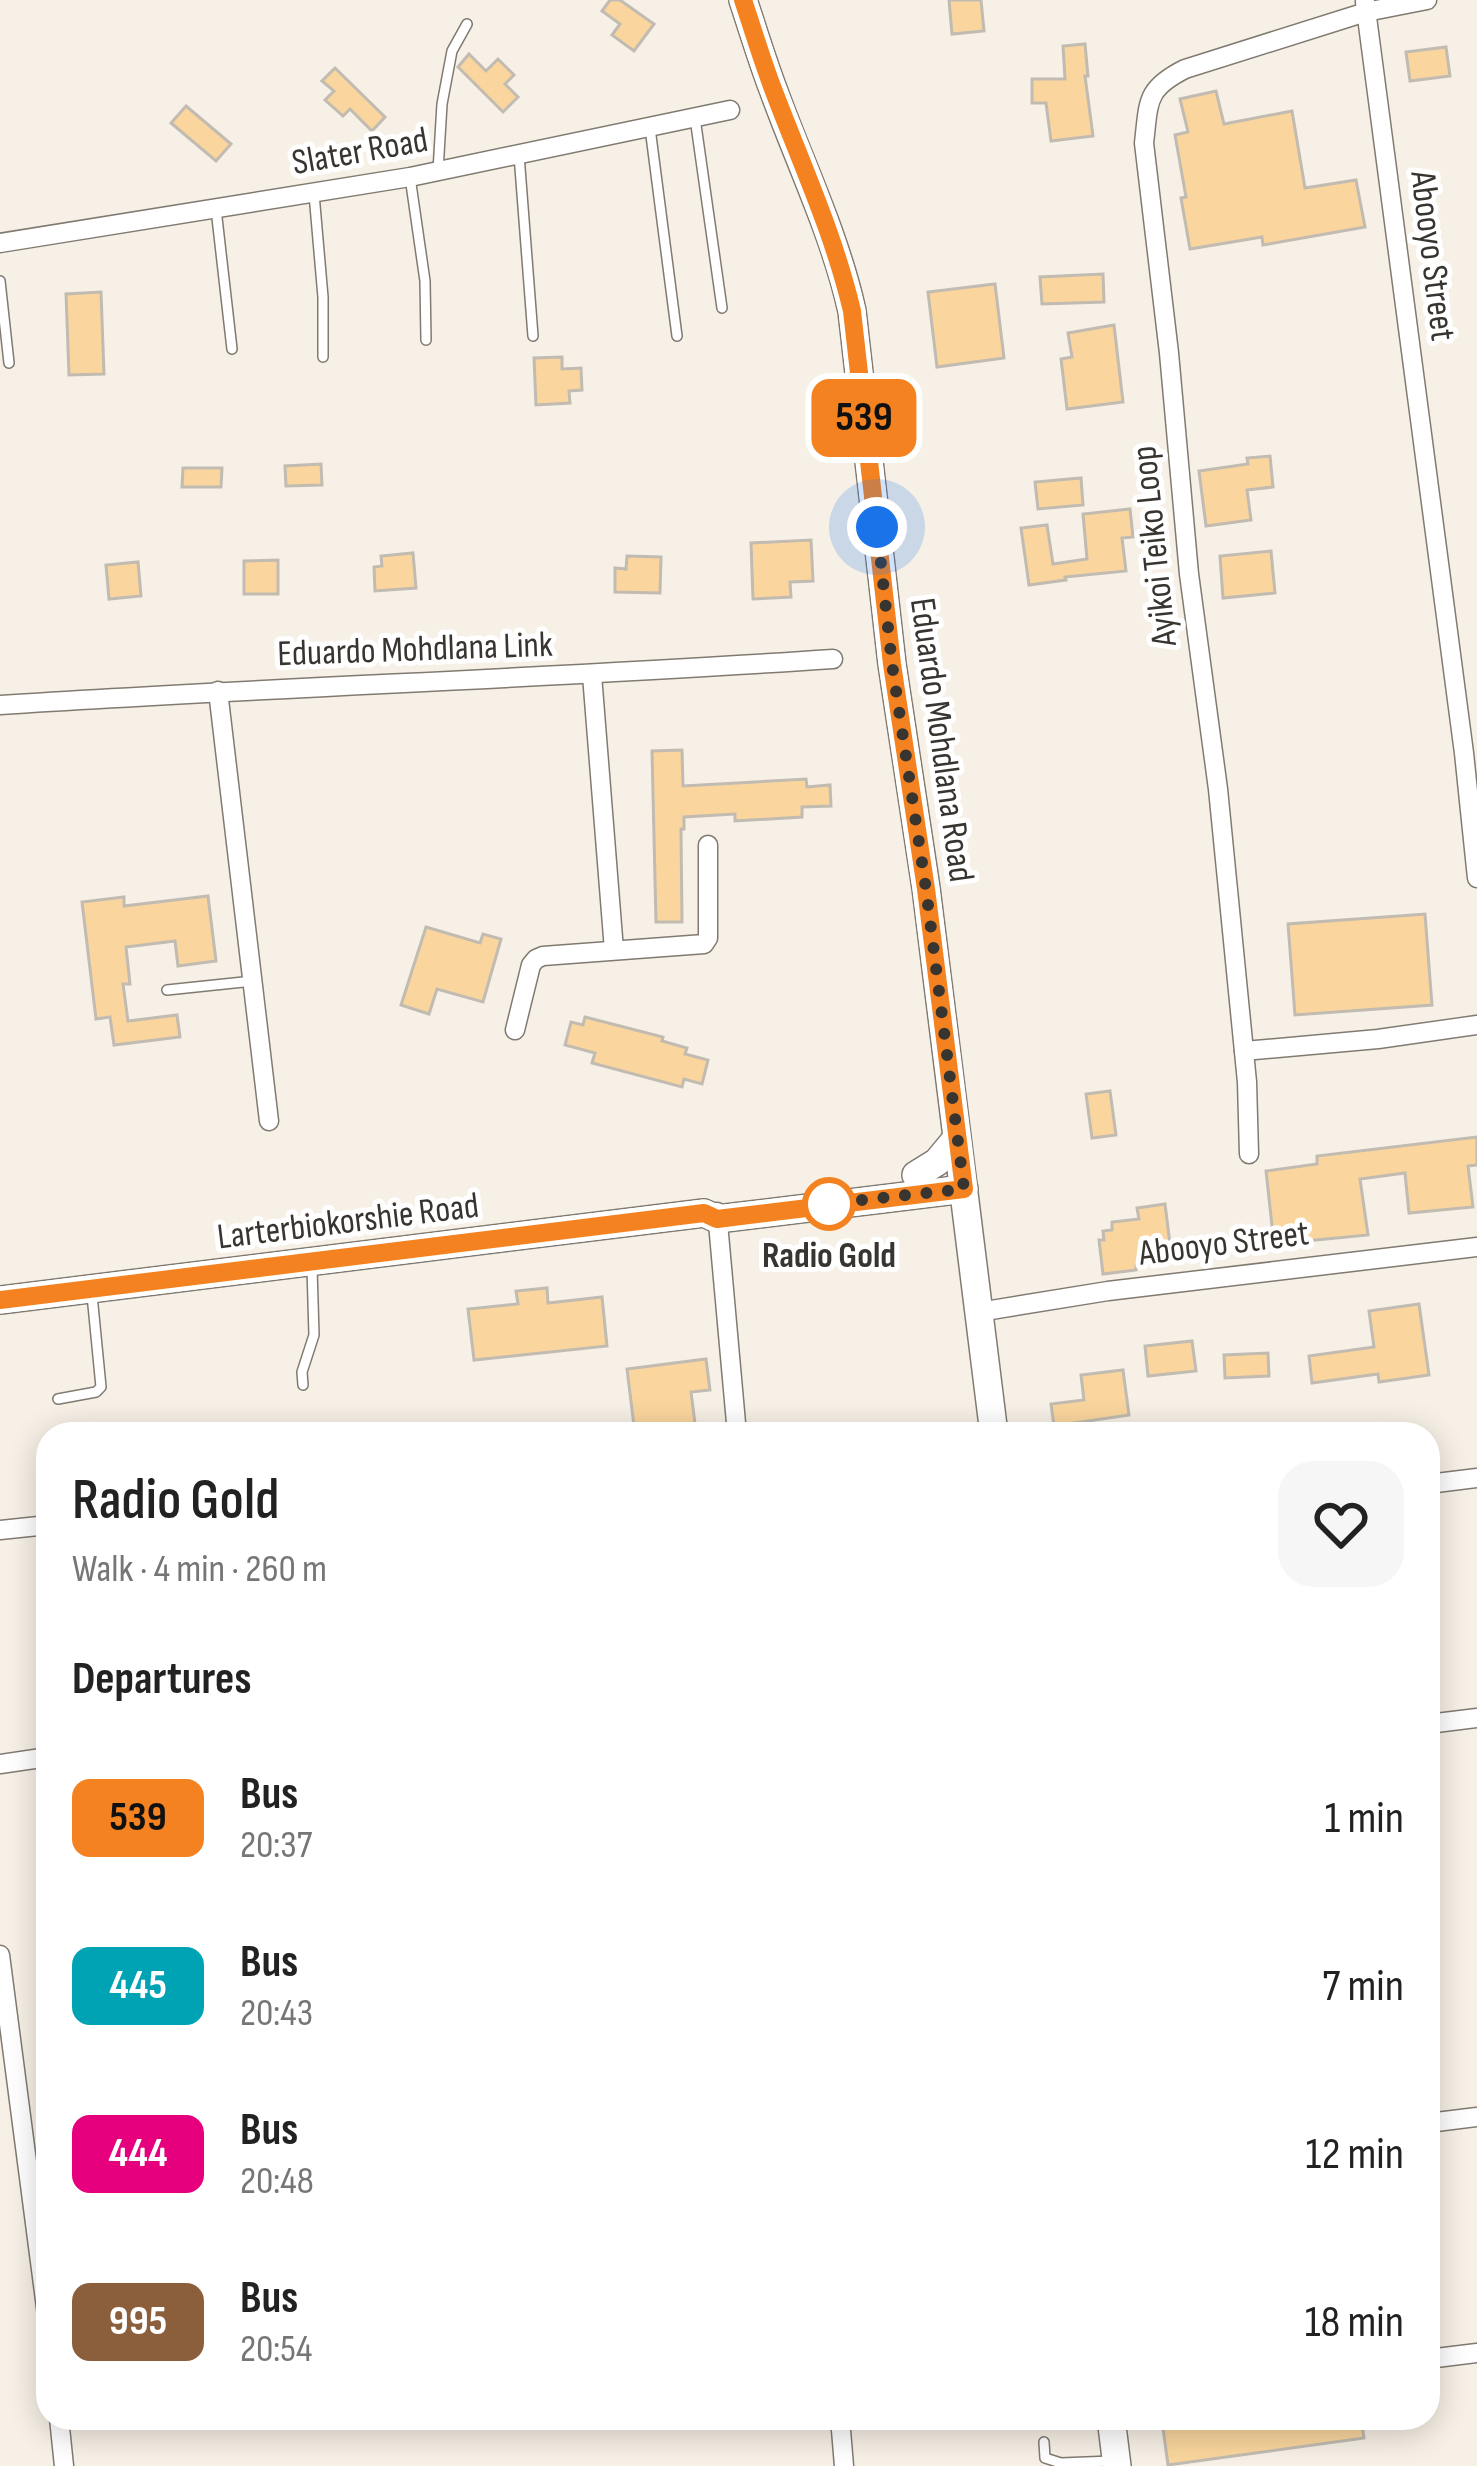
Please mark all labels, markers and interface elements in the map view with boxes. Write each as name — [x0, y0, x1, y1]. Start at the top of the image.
street label: Slater Road — [289, 119, 431, 185]
street label: Abooyo Street — [1400, 168, 1464, 343]
line badge: 539 — [795, 379, 933, 457]
text: 539 — [835, 392, 893, 443]
street label: Ayikoi Teiko Loop — [1123, 444, 1187, 649]
your location — [847, 497, 907, 557]
street label: Eduardo Mohdlana Road — [900, 595, 982, 885]
street label: Eduardo Mohdlana Link — [277, 624, 554, 676]
marker: Radio Gold — [804, 1179, 854, 1229]
street label: Larterbiokorshie Road — [215, 1185, 481, 1259]
street label: Abooyo Street — [1136, 1212, 1311, 1276]
place label: Radio Gold — [762, 1235, 896, 1278]
button: heart — [1278, 1461, 1404, 1587]
text: Radio Gold — [72, 1467, 280, 1535]
text: Walk · 4 min · 260 m — [72, 1546, 327, 1593]
text: Departures — [72, 1652, 251, 1707]
text: Bus — [240, 1767, 298, 1822]
text: 1 min — [1325, 1791, 1404, 1846]
text: 539 — [109, 1792, 167, 1843]
text: 20:37 — [240, 1822, 312, 1869]
text: Bus — [240, 1935, 298, 1990]
text: 7 min — [1322, 1959, 1404, 2014]
text: 445 — [109, 1960, 167, 2011]
text: 20:43 — [240, 1990, 313, 2037]
text: Bus — [240, 2103, 298, 2158]
text: 12 min — [1306, 2127, 1404, 2182]
text: 444 — [109, 2128, 167, 2179]
text: 20:48 — [240, 2158, 314, 2205]
text: Bus — [240, 2271, 298, 2326]
text: 18 min — [1305, 2295, 1404, 2350]
text: 995 — [109, 2296, 167, 2347]
text: 20:54 — [240, 2326, 312, 2373]

